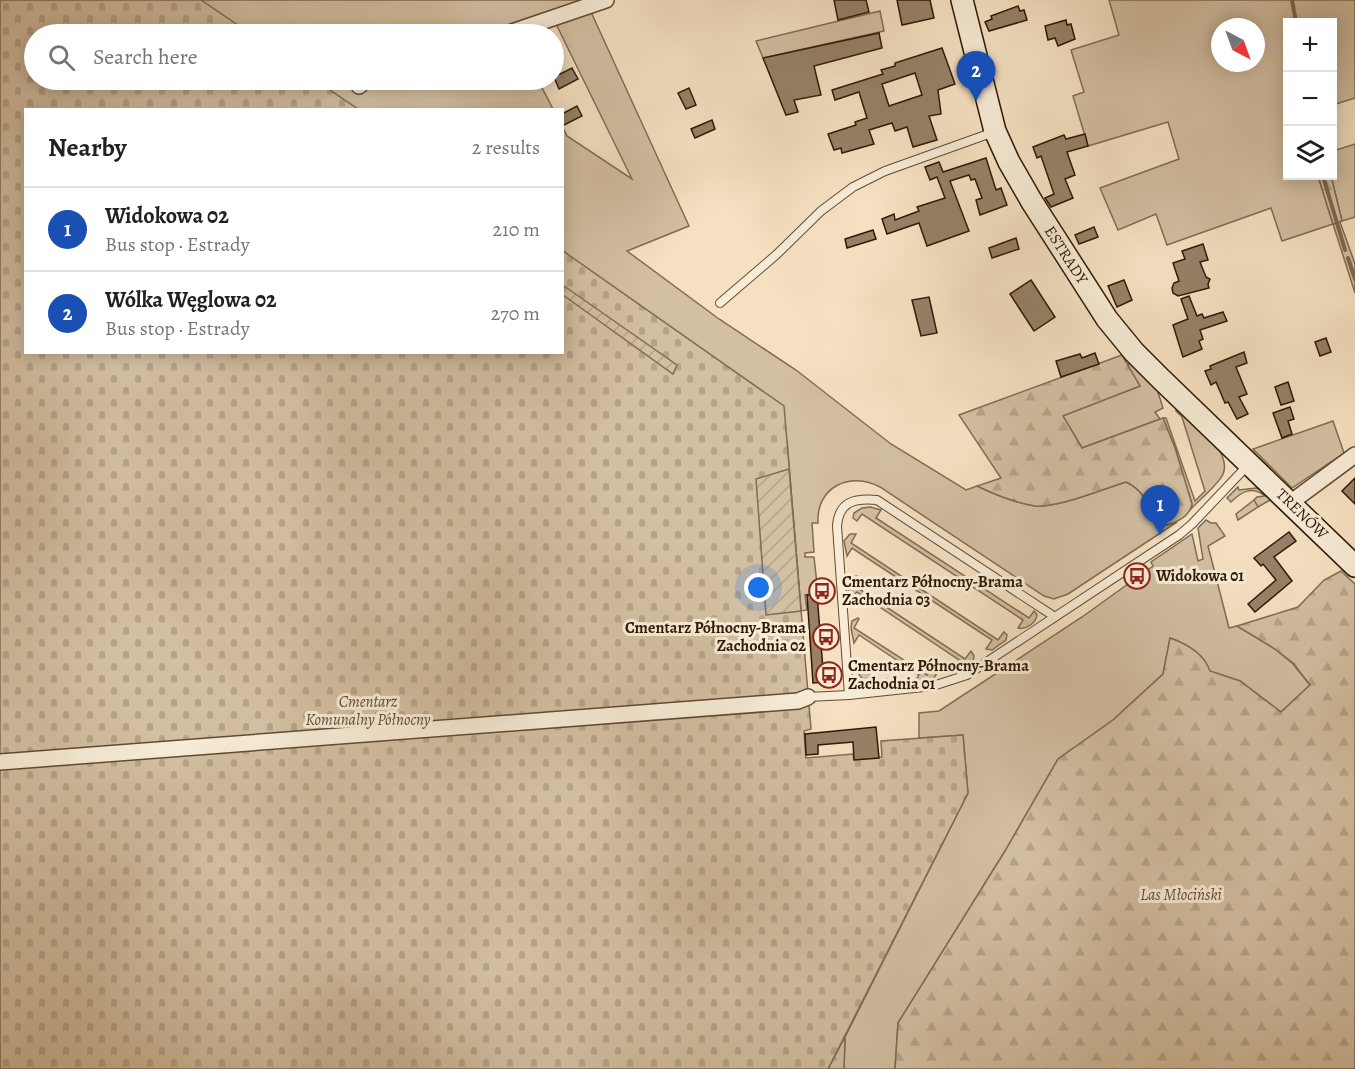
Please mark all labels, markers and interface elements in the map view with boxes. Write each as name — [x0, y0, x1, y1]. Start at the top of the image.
north arrow — [1211, 18, 1265, 72]
map controls — [1283, 18, 1337, 180]
button: + — [1283, 18, 1337, 72]
search box — [24, 24, 564, 90]
icon: search — [45, 41, 78, 74]
text: Search here — [93, 42, 198, 72]
pin: 2 — [956, 51, 996, 101]
button: − — [1283, 72, 1337, 126]
button: layers — [1283, 126, 1337, 180]
text: Nearby — [48, 130, 127, 165]
text: 2 results — [472, 134, 540, 161]
text: Widokowa 02 — [105, 201, 229, 231]
text: 1 — [64, 216, 71, 243]
text: 210 m — [492, 216, 540, 243]
street label: ESTRADY — [1039, 222, 1093, 289]
text: Bus stop · Estrady — [105, 231, 250, 258]
text: Wólka Węglowa 02 — [105, 285, 277, 315]
text: 2 — [63, 300, 72, 327]
text: 270 m — [491, 300, 540, 327]
text: Bus stop · Estrady — [105, 315, 250, 342]
street label: TRENÓW — [1271, 484, 1333, 545]
pin: 1 — [1140, 486, 1180, 535]
bus stop icon: Widokowa 01 — [1122, 561, 1152, 591]
place label: Widokowa 01 — [1155, 565, 1244, 587]
place label: Cmentarz Północny-Brama Zachodnia 03 — [842, 571, 1023, 611]
your location — [744, 573, 773, 602]
bus stop icon: Cmentarz Północny-Brama Zachodnia 03 — [807, 576, 837, 606]
place label: Cmentarz Północny-Brama Zachodnia 02 — [625, 617, 806, 657]
bus stop icon: Cmentarz Północny-Brama Zachodnia 02 — [811, 622, 841, 652]
place label: Cmentarz Północny-Brama Zachodnia 01 — [848, 655, 1029, 695]
bus stop icon: Cmentarz Północny-Brama Zachodnia 01 — [814, 660, 844, 690]
park label: Cmentarz Komunalny Północny — [305, 691, 431, 731]
park label: Las Młociński — [1140, 884, 1222, 906]

